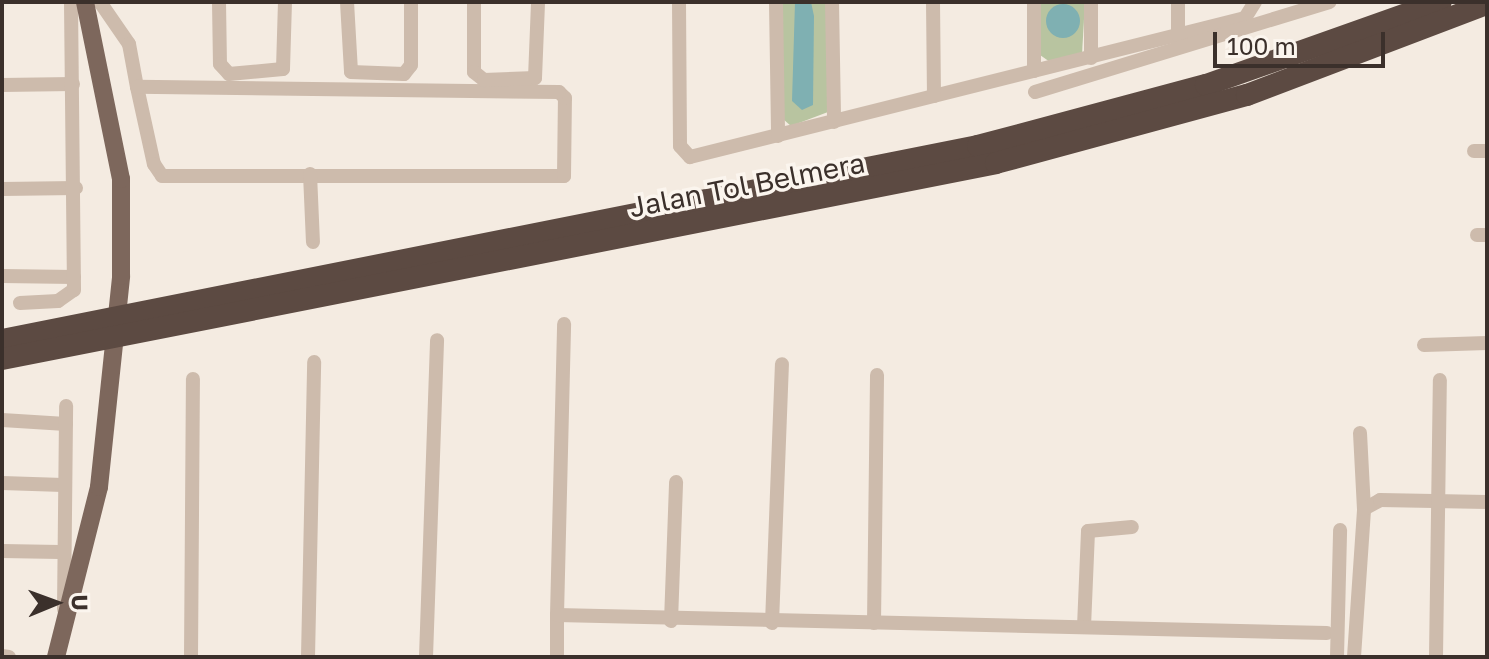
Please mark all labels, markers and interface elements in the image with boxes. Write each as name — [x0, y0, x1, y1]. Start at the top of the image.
scale bar — [1217, 16, 1389, 66]
text: 100 m — [1227, 31, 1296, 60]
street label: Jalan Tol Belmera — [626, 146, 868, 224]
north arrow — [16, 563, 96, 643]
text: U — [67, 594, 94, 611]

